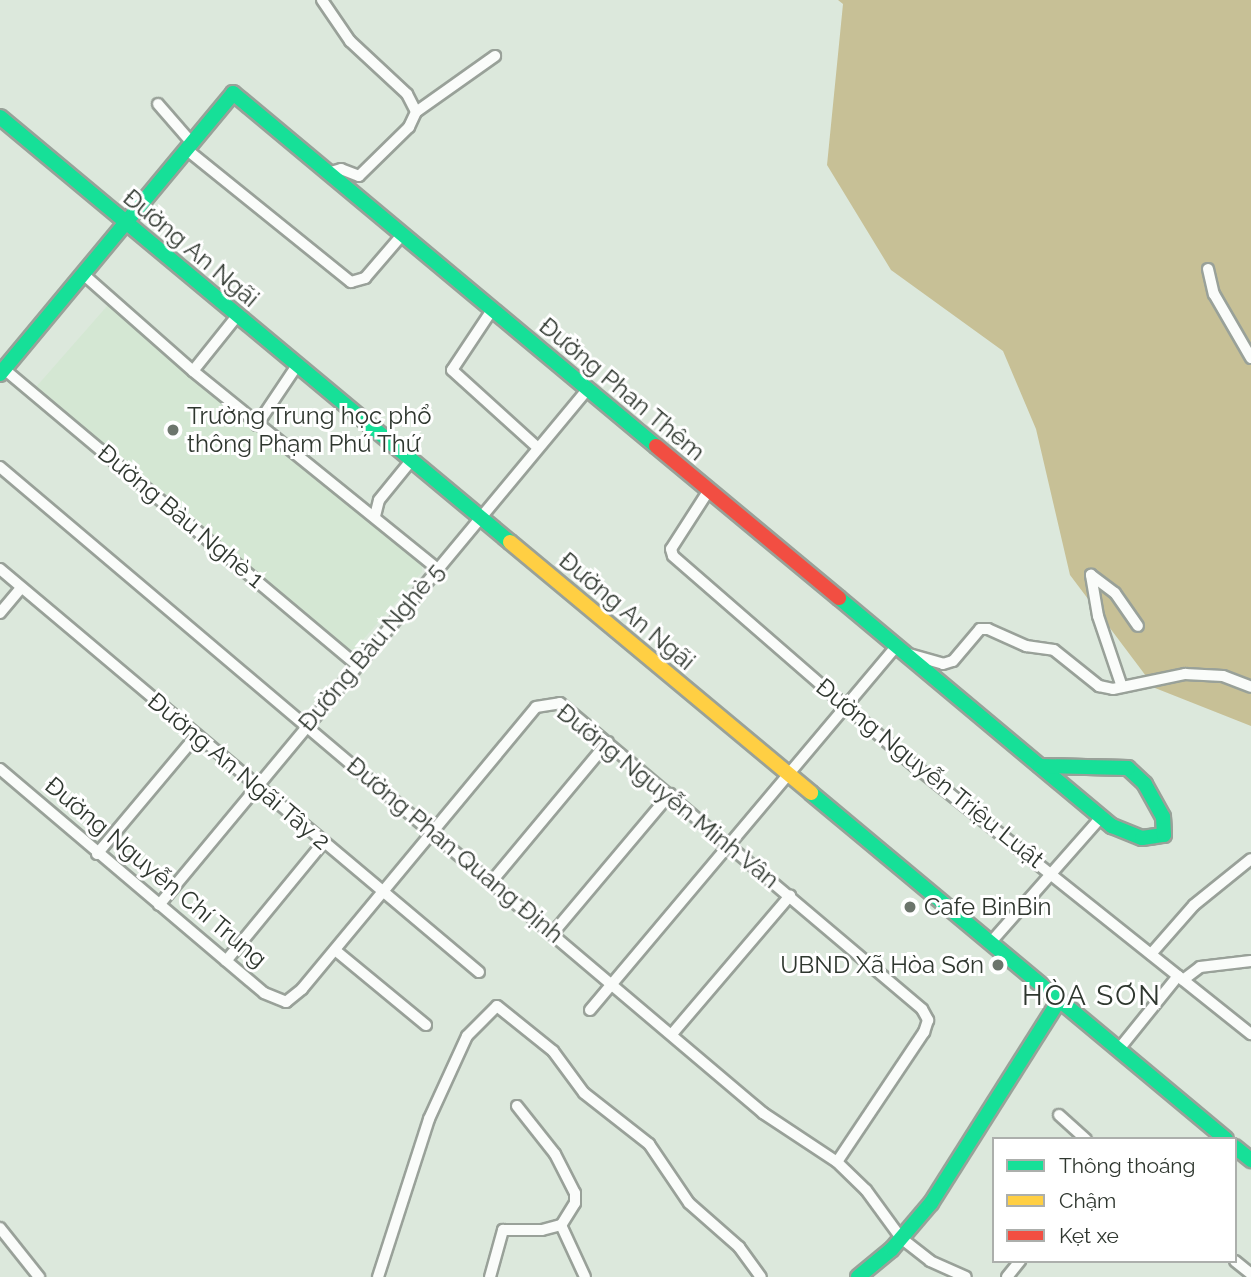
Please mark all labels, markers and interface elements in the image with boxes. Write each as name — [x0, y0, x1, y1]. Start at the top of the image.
street label: Đường An Ngãi — [117, 183, 265, 313]
street label: Đường Phan Thêm — [533, 311, 711, 467]
place label: Trường Trung học phổ thông Phạm Phú Thứ — [187, 402, 432, 458]
marker: Trường Trung học phổ thông Phạm Phú Thứ — [165, 422, 181, 438]
street label: Đường Bàu Nghè 1 — [92, 438, 270, 594]
street label: Đường An Ngãi — [553, 546, 701, 676]
street label: Đường Bàu Nghè 5 — [292, 557, 450, 737]
street label: Đường Nguyễn Triệu Luật — [810, 672, 1050, 874]
street label: Đường An Ngãi Tây 2 — [141, 686, 337, 856]
street label: Đường Nguyễn Minh Vân — [551, 697, 785, 895]
street label: Đường Phan Quang Định — [341, 751, 569, 949]
street label: Đường Nguyễn Chí Trung — [39, 771, 273, 973]
place label: Cafe BinBin — [924, 893, 1052, 921]
marker: Cafe BinBin — [902, 899, 918, 915]
place label: UBND Xã Hòa Sơn — [780, 951, 984, 979]
marker: UBND Xã Hòa Sơn — [990, 957, 1006, 973]
district label: HÒA SƠN — [1023, 979, 1161, 1013]
legend — [992, 1137, 1237, 1263]
text: Thông thoáng — [1059, 1153, 1196, 1178]
text: Chậm — [1059, 1188, 1116, 1213]
text: Kẹt xe — [1059, 1223, 1119, 1248]

